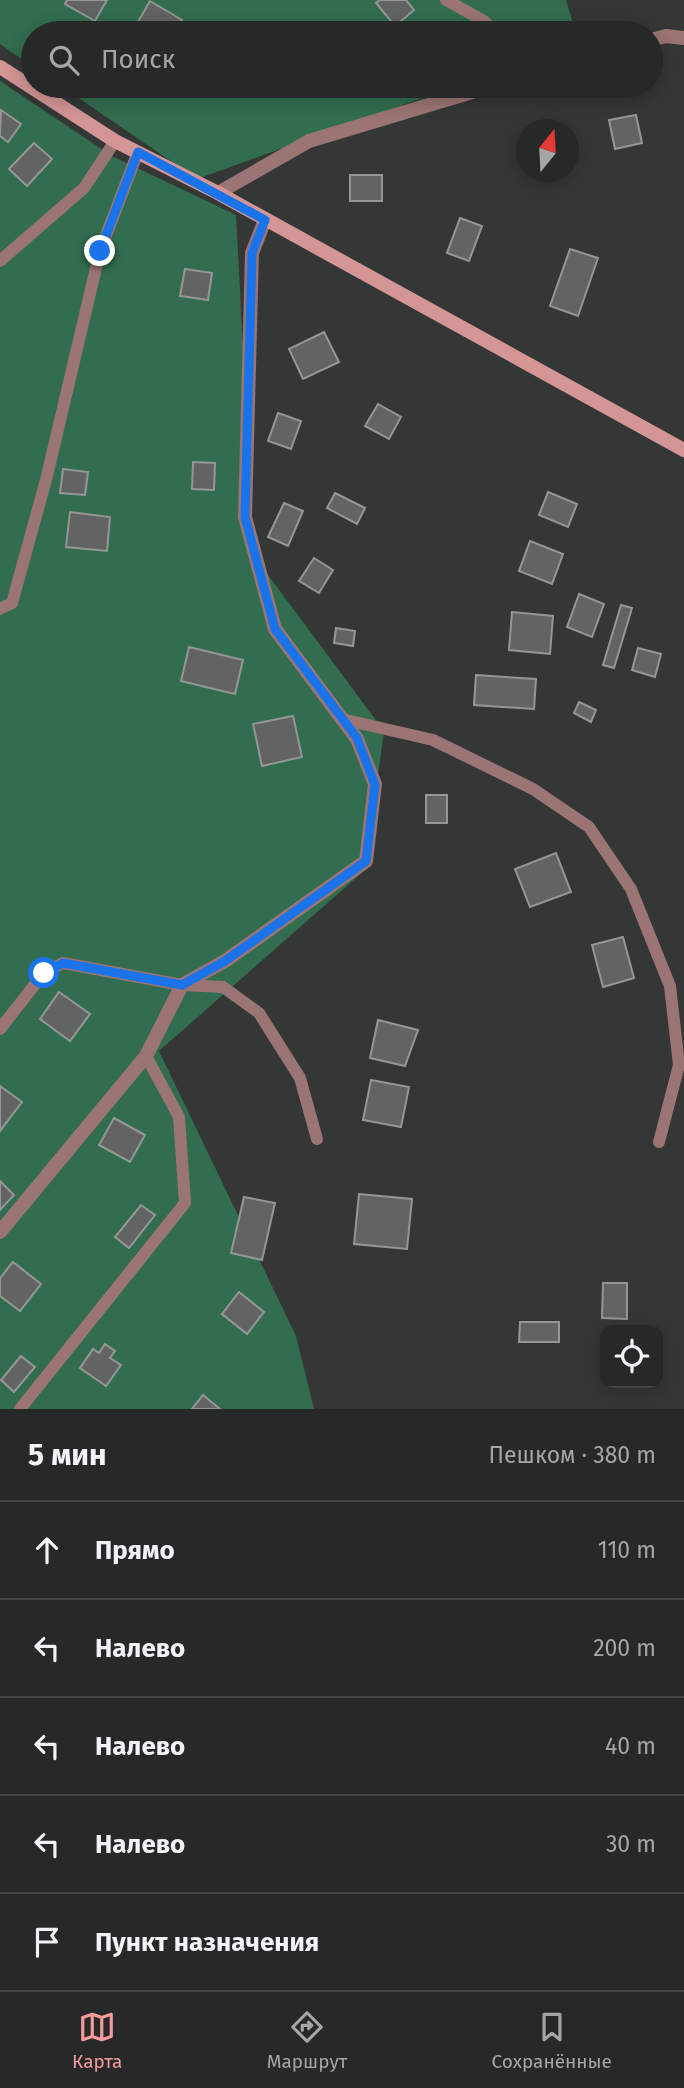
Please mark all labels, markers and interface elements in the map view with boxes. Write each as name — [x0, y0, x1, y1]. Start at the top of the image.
search box — [21, 21, 663, 98]
icon: search — [45, 41, 83, 79]
text: Поиск — [101, 44, 175, 75]
north arrow — [516, 119, 579, 182]
route end — [84, 235, 115, 266]
route start — [28, 957, 59, 988]
map controls — [600, 1325, 663, 1388]
button: locate — [600, 1325, 663, 1388]
text: 5 мин — [28, 1437, 107, 1473]
text: Пешком · 380 m — [489, 1441, 656, 1469]
icon: ahead — [28, 1531, 66, 1569]
text: Прямо — [95, 1535, 175, 1566]
text: 110 m — [598, 1536, 656, 1564]
icon: left — [28, 1629, 66, 1667]
text: Налево — [95, 1633, 185, 1664]
text: 200 m — [593, 1634, 656, 1662]
icon: left — [28, 1727, 66, 1765]
text: Налево — [95, 1731, 185, 1762]
text: 40 m — [605, 1732, 656, 1760]
icon: left — [28, 1825, 66, 1863]
text: Налево — [95, 1829, 185, 1860]
text: 30 m — [606, 1830, 656, 1858]
icon: arrive — [28, 1923, 66, 1961]
text: Пункт назначения — [95, 1927, 319, 1958]
tab: Карта — [72, 2008, 122, 2073]
tab: Маршрут — [267, 2008, 347, 2073]
tab: Сохранённые — [492, 2008, 612, 2073]

